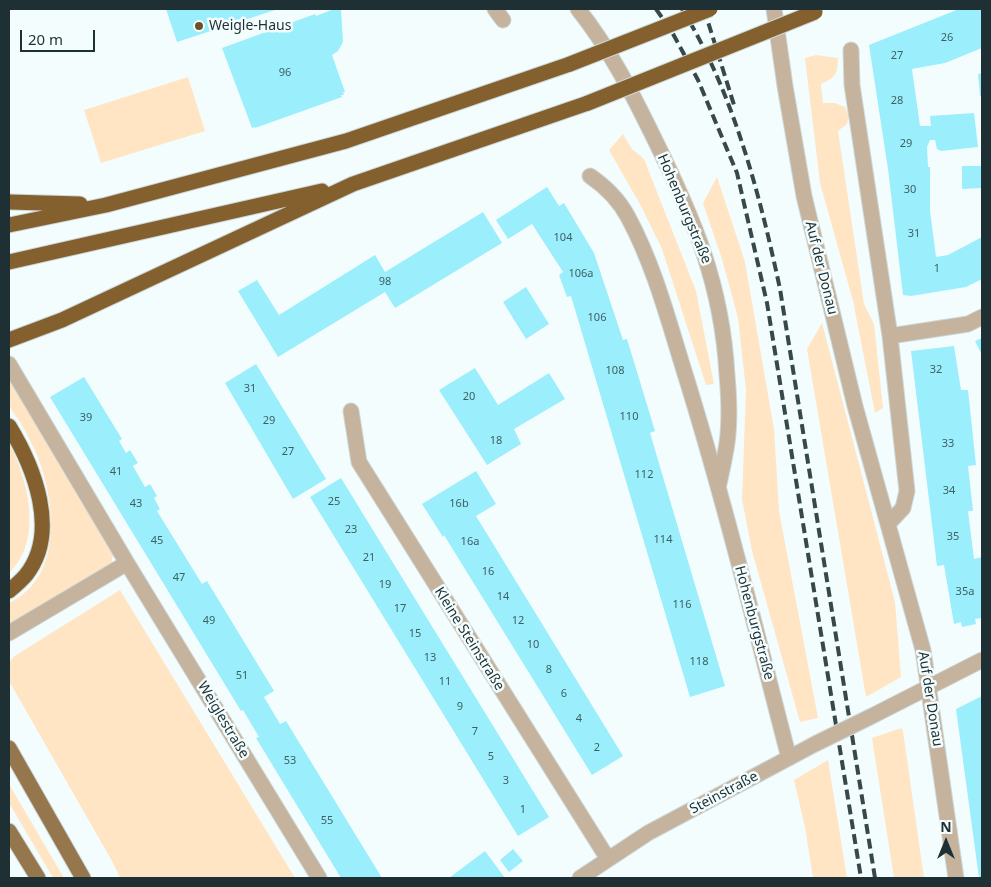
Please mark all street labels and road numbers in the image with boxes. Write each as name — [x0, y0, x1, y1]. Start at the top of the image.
street label: Hohenburgstraße — [653, 152, 715, 266]
street label: Auf der Donau — [801, 219, 841, 317]
street label: Hohenburgstraße — [731, 564, 777, 682]
street label: Kleine Steinstraße — [430, 584, 508, 694]
street label: Auf der Donau — [914, 650, 946, 748]
street label: Weiglestraße — [194, 679, 252, 761]
street label: Steinstraße — [687, 768, 761, 818]

